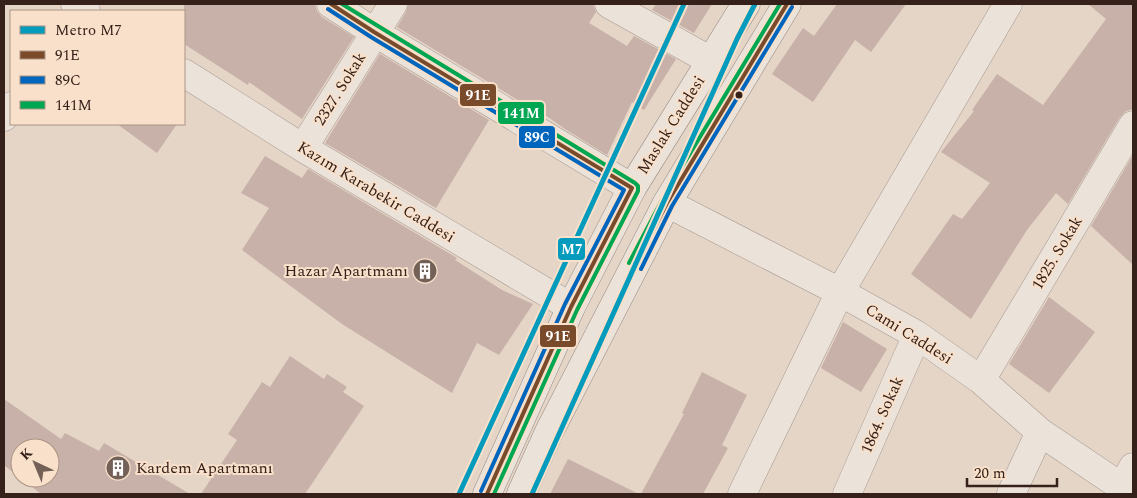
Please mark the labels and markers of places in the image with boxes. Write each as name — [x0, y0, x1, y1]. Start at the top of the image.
unlabelled marker — [734, 90, 744, 100]
building icon: Hazar Apartmanı — [412, 258, 438, 284]
place label: Hazar Apartmanı — [285, 259, 408, 283]
building icon: Kardem Apartmanı — [105, 455, 131, 481]
place label: Kardem Apartmanı — [136, 456, 273, 480]

